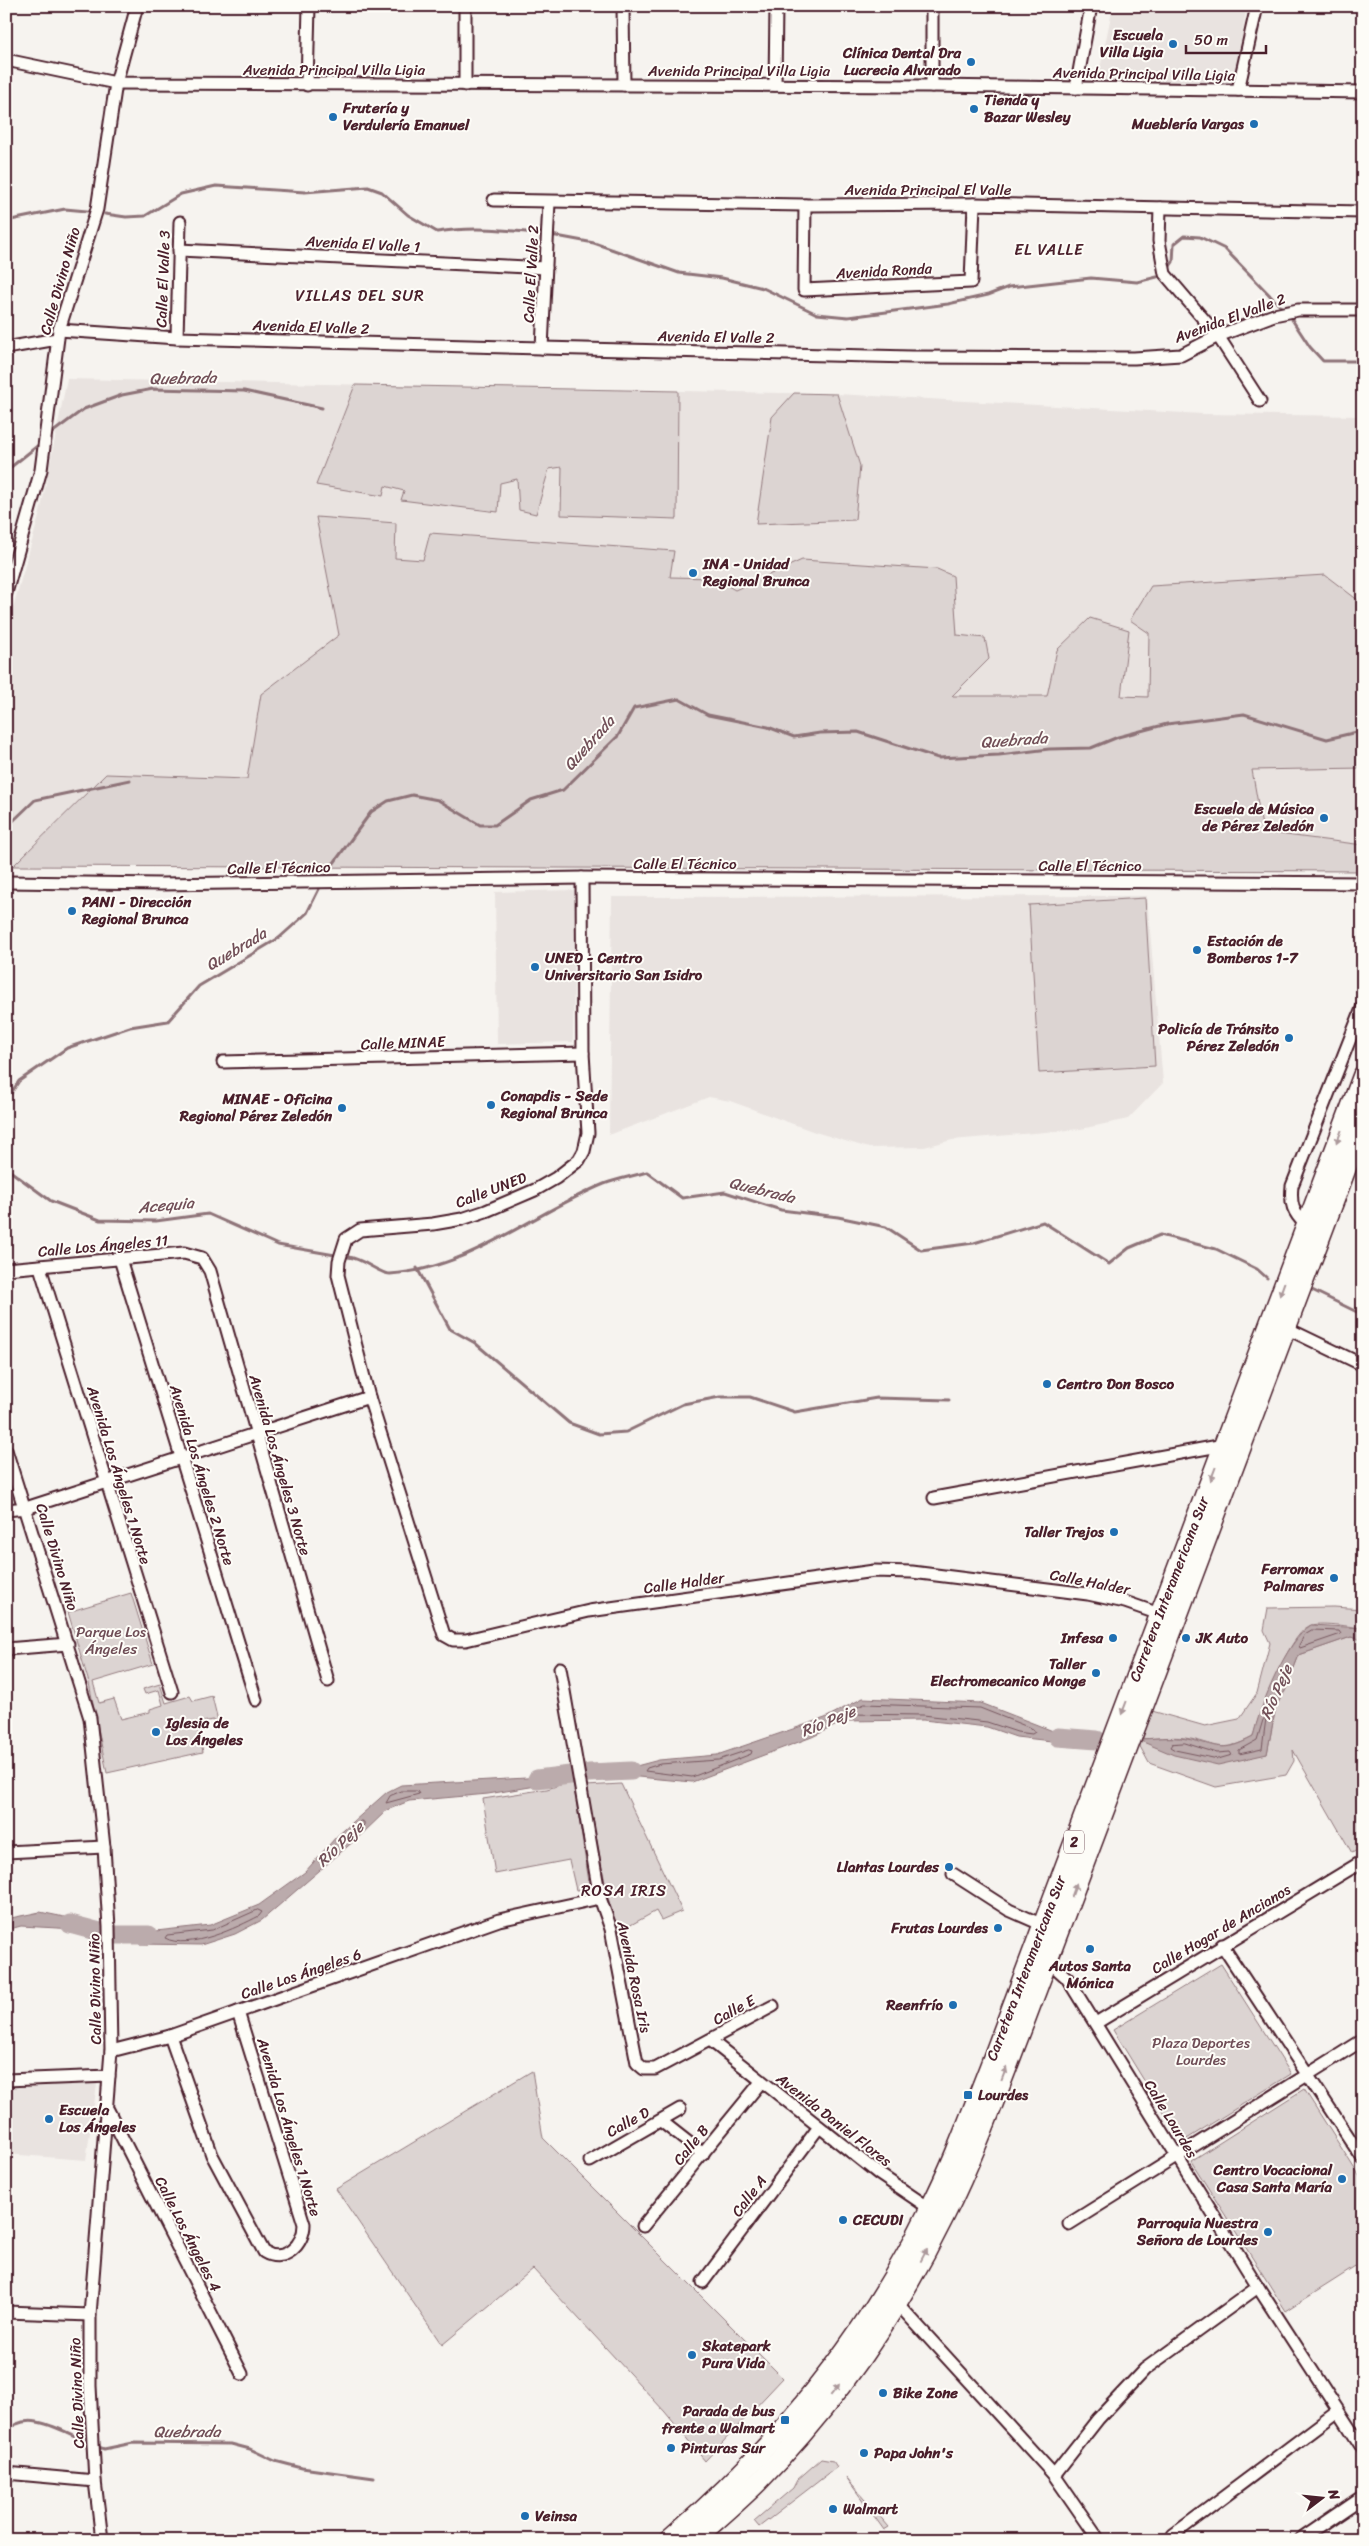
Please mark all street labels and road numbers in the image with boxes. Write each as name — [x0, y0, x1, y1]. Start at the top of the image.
street label: Avenida Principal Villa Ligia — [242, 57, 426, 83]
street label: Avenida Principal Villa Ligia — [647, 58, 831, 84]
street label: Avenida Principal Villa Ligia — [1052, 59, 1236, 89]
street label: Avenida Principal El Valle — [844, 177, 1012, 203]
street label: Calle Divino Niño — [32, 224, 88, 338]
street label: Calle El Valle 2 — [515, 224, 547, 323]
street label: Avenida El Valle 1 — [304, 228, 421, 260]
street label: Calle El Valle 3 — [148, 230, 178, 328]
street label: Avenida Ronda — [834, 255, 933, 287]
street label: Avenida El Valle 2 — [1170, 286, 1290, 351]
street label: Avenida El Valle 2 — [251, 312, 370, 342]
street label: Avenida El Valle 2 — [656, 323, 775, 351]
street label: Calle El Técnico — [633, 851, 737, 877]
street label: Calle El Técnico — [1038, 853, 1142, 879]
street label: Calle El Técnico — [227, 854, 331, 882]
street label: Calle MINAE — [360, 1028, 447, 1057]
street label: Calle UNED — [451, 1164, 531, 1216]
street label: Calle Los Ángeles 11 — [37, 1227, 169, 1265]
street label: Avenida Los Ángeles 3 Norte — [241, 1370, 318, 1559]
street label: Avenida Los Ángeles 2 Norte — [162, 1380, 242, 1569]
street label: Avenida Los Ángeles 1 Norte — [79, 1381, 159, 1568]
street label: Carretera Interamericana Sur — [1122, 1492, 1217, 1686]
street label: Calle Divino Niño — [28, 1500, 86, 1614]
street label: Calle Halder — [1048, 1561, 1133, 1603]
street label: Calle Halder — [642, 1564, 727, 1602]
road number: 2 — [1064, 1830, 1084, 1854]
street label: Carretera Interamericana Sur — [979, 1871, 1074, 2065]
street label: Calle Hogar de Ancianos — [1146, 1877, 1296, 1981]
street label: Avenida Rosa Iris — [609, 1918, 659, 2036]
street label: Calle Divino Niño — [81, 1933, 109, 2045]
street label: Calle Los Ángeles 6 — [237, 1941, 365, 2007]
street label: Calle E — [708, 1987, 762, 2032]
street label: Avenida Los Ángeles 1 Norte — [249, 2033, 329, 2220]
street label: Avenida Daniel Flores — [770, 2066, 898, 2174]
street label: Calle Lourdes — [1137, 2075, 1205, 2164]
street label: Calle D — [602, 2099, 654, 2145]
street label: Calle B — [666, 2118, 716, 2171]
street label: Calle A — [725, 2169, 773, 2223]
street label: Calle Los Ángeles 4 — [148, 2172, 228, 2296]
street label: Calle Divino Niño — [62, 2337, 92, 2449]

